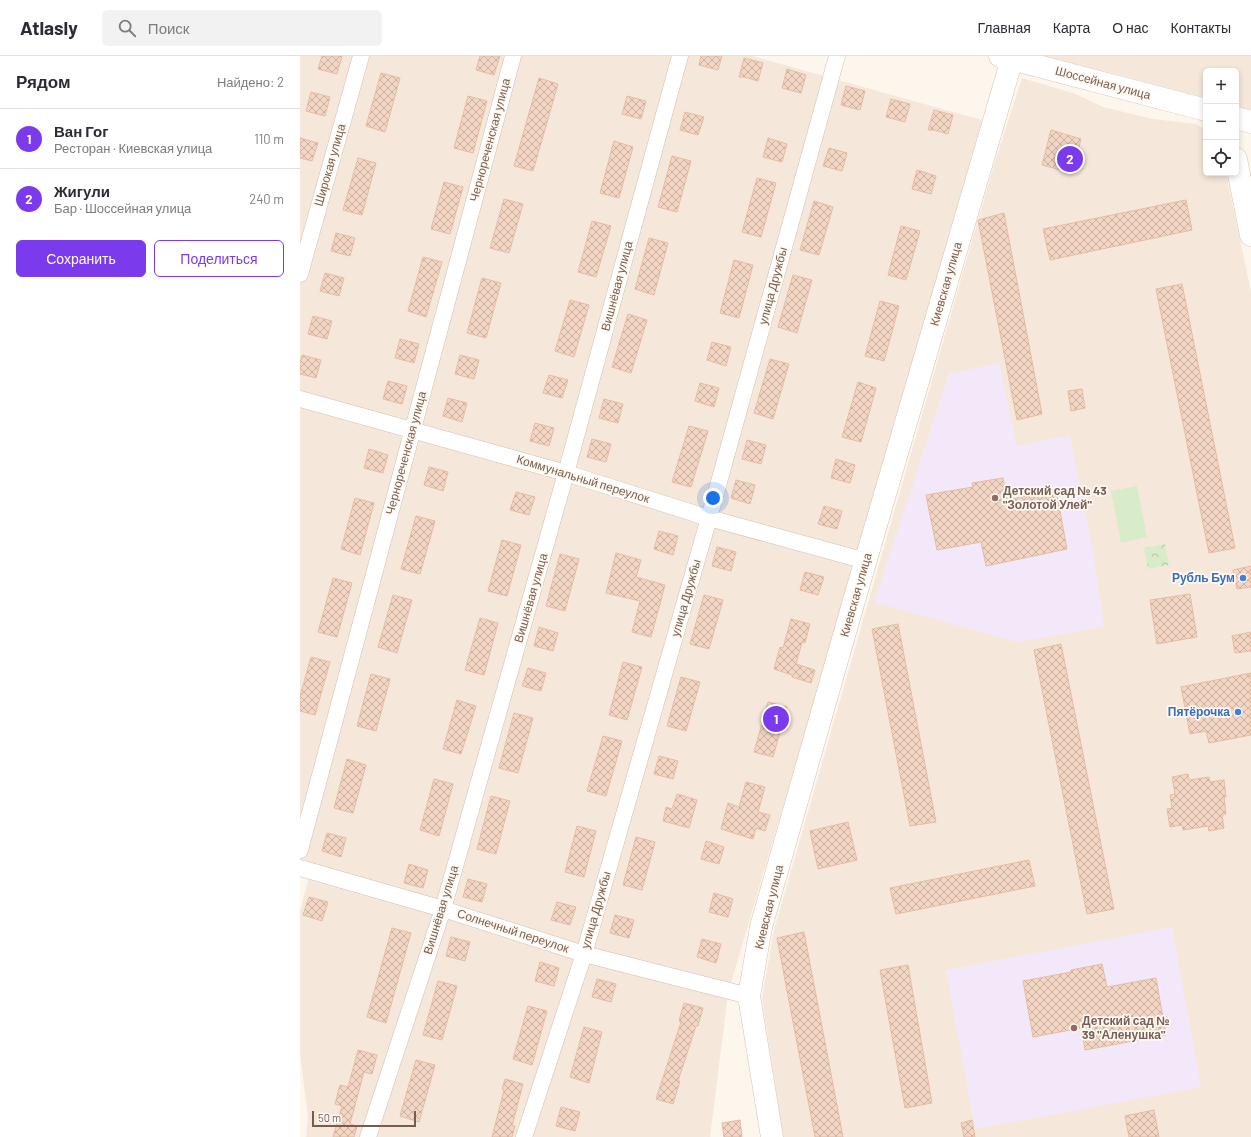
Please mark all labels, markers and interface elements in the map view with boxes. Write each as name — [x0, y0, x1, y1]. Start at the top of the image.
search box — [102, 10, 382, 46]
text: Atlasly — [20, 16, 78, 39]
icon: search — [116, 17, 138, 39]
text: Поиск — [148, 19, 189, 37]
text: Главная — [978, 19, 1031, 36]
text: Карта — [1053, 19, 1090, 36]
text: О нас — [1112, 19, 1149, 36]
text: Контакты — [1171, 19, 1231, 36]
street label: Шоссейная улица — [1054, 63, 1153, 103]
map controls — [1203, 68, 1239, 176]
button: + — [1203, 68, 1239, 104]
text: Рядом — [16, 71, 71, 91]
text: Найдено: 2 — [217, 74, 284, 90]
street label: Чернореченская улица — [466, 76, 513, 203]
button: − — [1203, 104, 1239, 140]
text: Ван Гог — [54, 122, 108, 140]
street label: Широкая улица — [311, 122, 349, 208]
text: 1 — [27, 131, 31, 147]
text: 110 m — [254, 131, 284, 147]
text: Ресторан · Киевская улица — [54, 140, 212, 156]
button: locate — [1203, 140, 1239, 176]
pin: 2 — [1057, 144, 1083, 174]
text: Жигули — [54, 182, 110, 200]
text: 2 — [25, 191, 33, 207]
text: 240 m — [249, 191, 284, 207]
text: Бар · Шоссейная улица — [54, 200, 191, 216]
street label: Вишнёвая улица — [597, 239, 636, 332]
button: Сохранить — [16, 240, 146, 277]
button: Поделиться — [154, 240, 284, 277]
street label: Киевская улица — [926, 240, 965, 328]
street label: улица Дружбы — [755, 245, 790, 326]
street label: Чернореченская улица — [382, 389, 429, 516]
street label: Коммунальный переулок — [515, 451, 652, 506]
place label: Детский сад № 43 "Золотой Улей" — [1003, 483, 1107, 511]
your location — [703, 488, 723, 508]
marker: Детский сад № 43 "Золотой Улей" — [990, 493, 1000, 503]
street label: Вишнёвая улица — [511, 551, 551, 644]
street label: Киевская улица — [836, 551, 875, 639]
street label: улица Дружбы — [667, 557, 704, 638]
place label: Рубль Бум — [1172, 570, 1235, 585]
marker: Рубль Бум — [1238, 573, 1248, 583]
pin: 1 — [763, 704, 789, 734]
place label: Пятёрочка — [1168, 704, 1230, 719]
marker: Пятёрочка — [1233, 707, 1243, 717]
street label: Вишнёвая улица — [420, 863, 461, 956]
street label: Киевская улица — [751, 863, 786, 951]
street label: улица Дружбы — [577, 869, 614, 950]
street label: Солнечный переулок — [455, 905, 572, 956]
place label: Детский сад № 39 "Аленушка" — [1082, 1013, 1170, 1042]
marker: Детский сад № 39 "Аленушка" — [1069, 1023, 1079, 1033]
scale bar — [312, 1109, 416, 1128]
text: 50 m — [318, 1111, 341, 1124]

